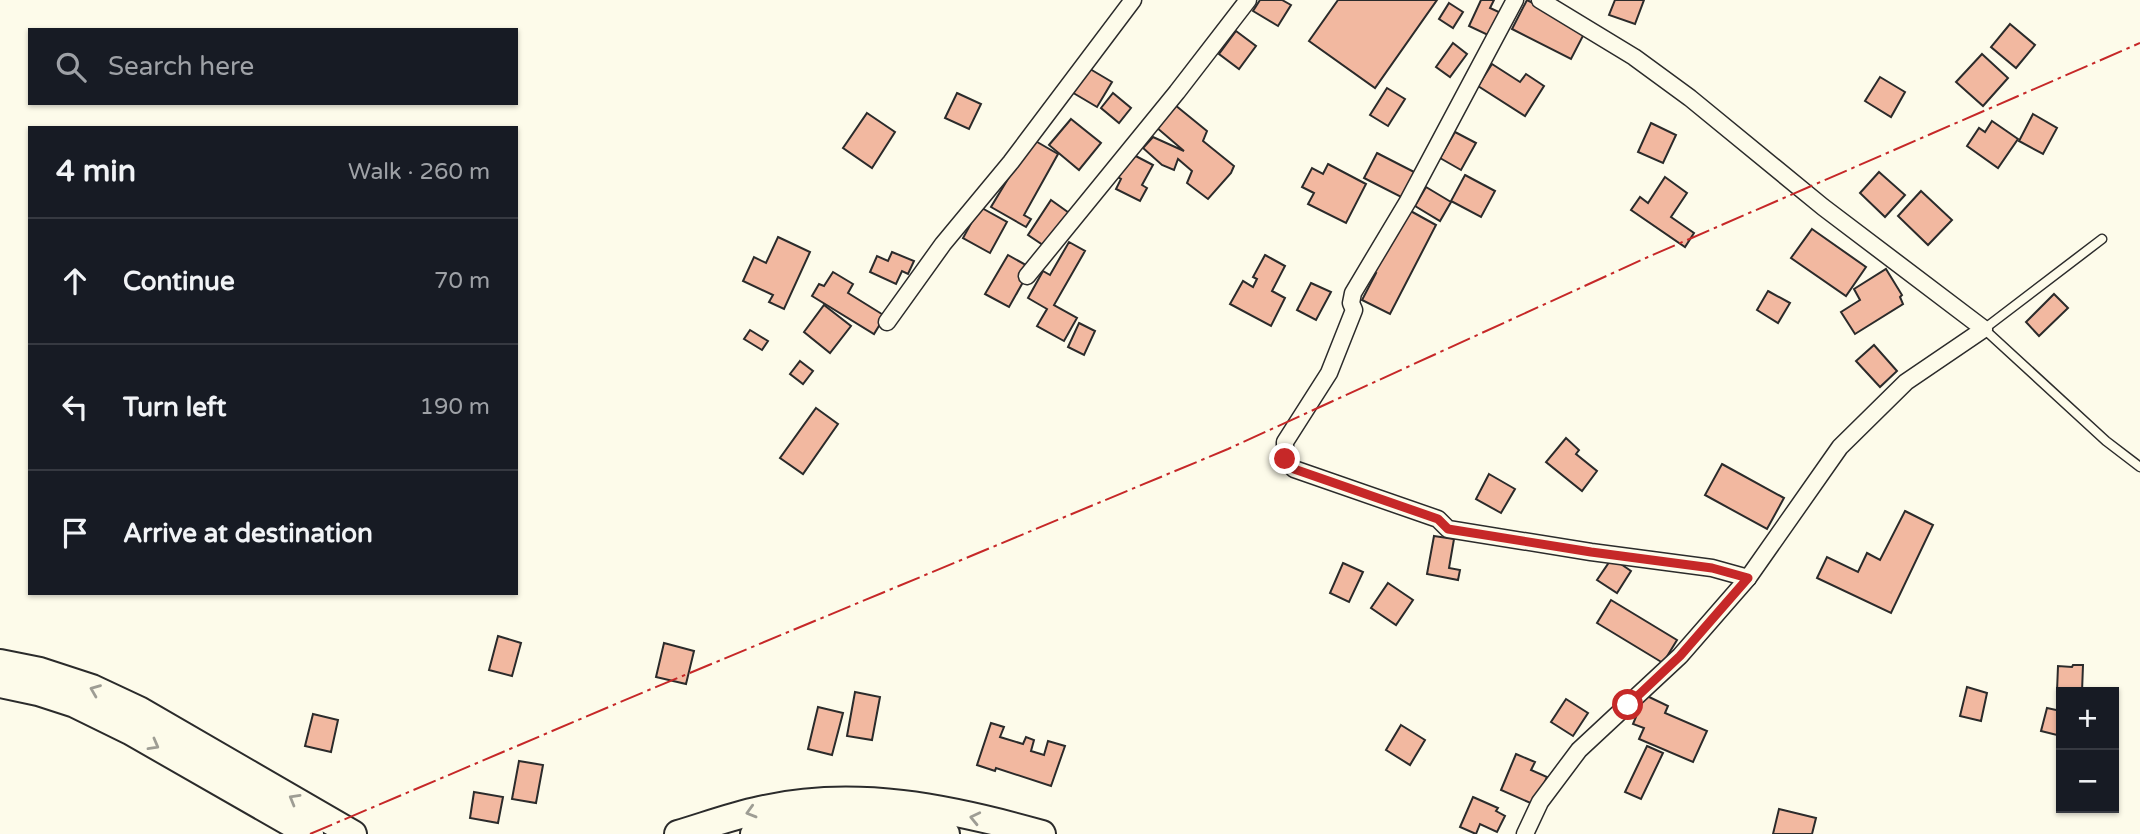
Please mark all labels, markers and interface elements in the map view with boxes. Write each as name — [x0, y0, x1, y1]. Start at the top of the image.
search box — [28, 28, 518, 105]
icon: search — [52, 48, 90, 86]
text: Search here — [108, 51, 254, 82]
text: 4 min — [56, 153, 136, 190]
text: Walk · 260 m — [348, 158, 490, 186]
icon: ahead — [56, 262, 94, 300]
text: Continue — [123, 266, 235, 297]
text: 70 m — [434, 267, 490, 295]
icon: left — [56, 388, 94, 426]
text: Turn left — [123, 392, 226, 423]
text: 190 m — [420, 393, 490, 421]
route end — [1269, 443, 1300, 474]
icon: arrive — [56, 514, 94, 552]
text: Arrive at destination — [123, 518, 373, 549]
one-way arrow — [90, 684, 102, 698]
map controls — [2056, 687, 2119, 813]
button: + — [2056, 687, 2119, 750]
route start — [1612, 689, 1643, 720]
one-way arrow — [146, 736, 159, 750]
button: − — [2056, 750, 2119, 813]
one-way arrow — [289, 794, 302, 807]
one-way arrow — [745, 804, 757, 819]
one-way arrow — [969, 811, 981, 826]

